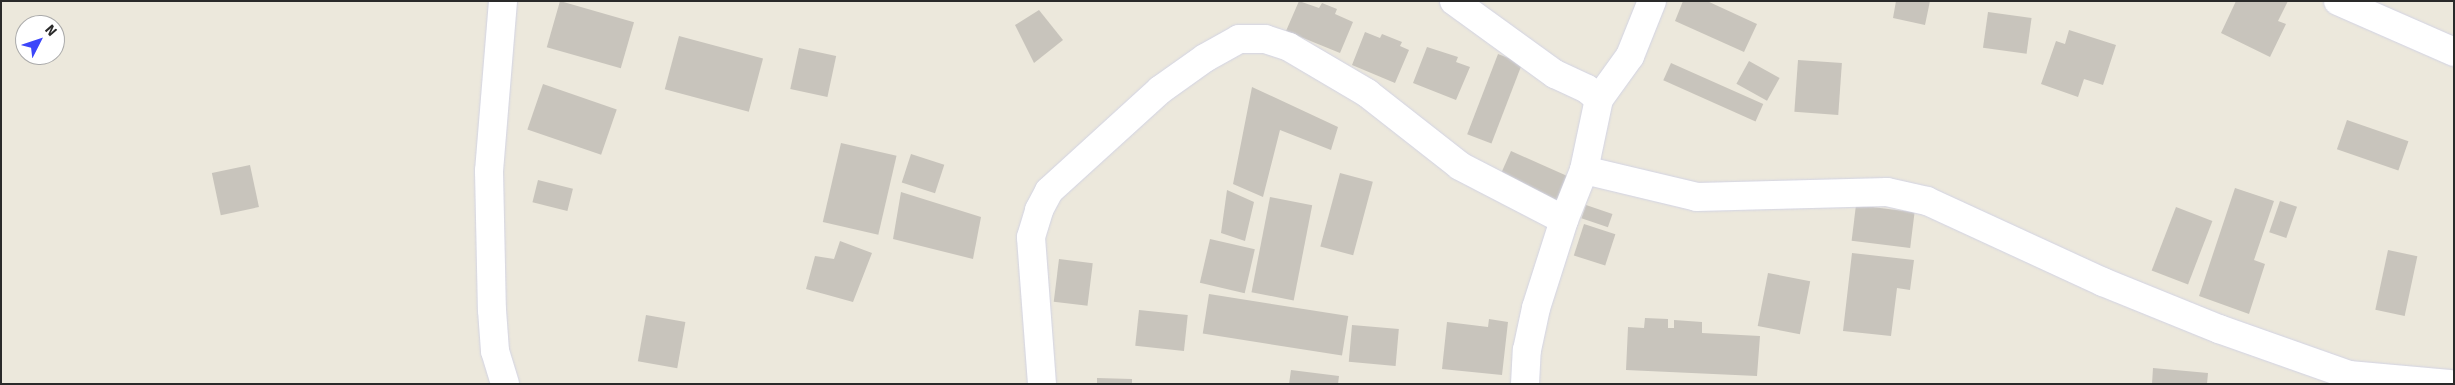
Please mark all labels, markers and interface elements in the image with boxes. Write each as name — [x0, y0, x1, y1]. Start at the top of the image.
north arrow — [15, 15, 65, 65]
text: N — [41, 21, 61, 40]

